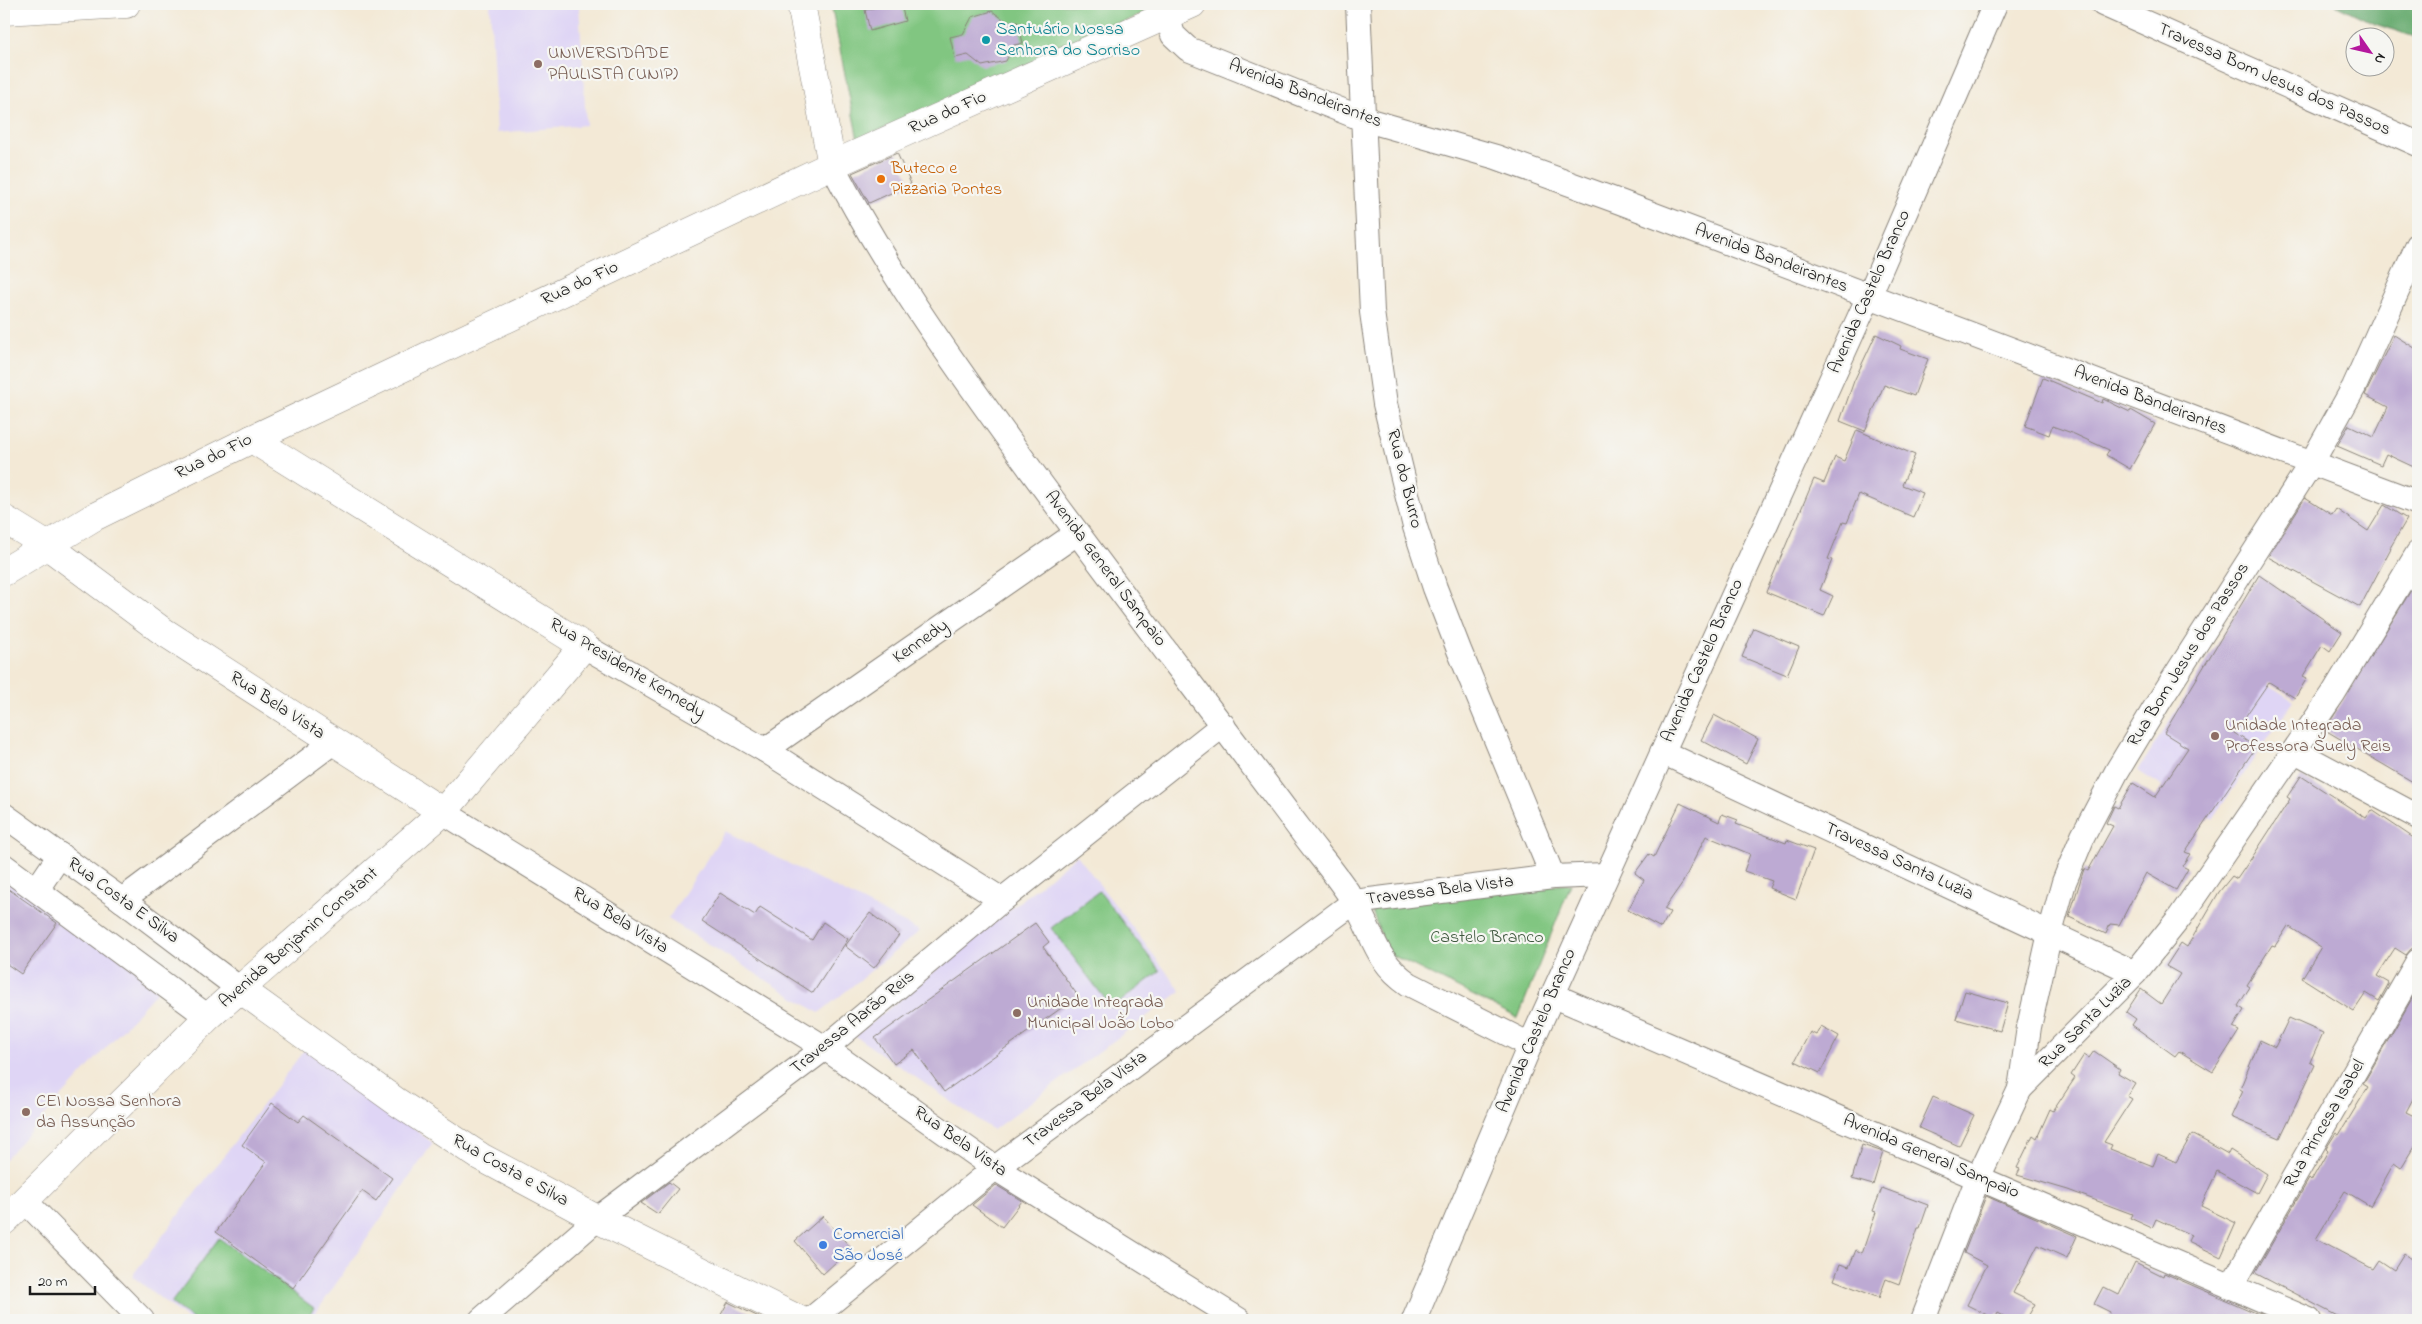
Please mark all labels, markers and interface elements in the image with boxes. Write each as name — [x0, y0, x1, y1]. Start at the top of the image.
place label: Santuário Nossa Senhora do Sorriso — [996, 17, 1140, 64]
street label: Travessa Bom Jesus dos Passos — [2153, 17, 2395, 143]
north arrow — [2344, 28, 2394, 78]
marker: Santuário Nossa Senhora do Sorriso — [980, 34, 992, 46]
place label: UNIVERSIDADE PAULISTA (UNIP) — [548, 41, 678, 88]
text: N — [2368, 49, 2391, 68]
street label: Avenida Bandeirantes — [1224, 53, 1386, 135]
marker: UNIVERSIDADE PAULISTA (UNIP) — [532, 58, 544, 70]
street label: Rua do Fio — [905, 84, 991, 142]
place label: Buteco e Pizzaria Pontes — [890, 156, 1002, 203]
marker: Buteco e Pizzaria Pontes — [875, 173, 887, 185]
street label: Avenida Castelo Branco — [1822, 206, 1918, 378]
street label: Avenida Bandeirantes — [1690, 218, 1852, 300]
street label: Rua do Fio — [537, 255, 623, 313]
street label: Avenida Bandeirantes — [2069, 360, 2231, 442]
street label: Rua do Fio — [171, 427, 257, 487]
street label: Rua do Burro — [1379, 427, 1429, 531]
street label: Avenida General Sampaio — [1038, 485, 1172, 653]
street label: Rua Bom Jesus dos Passos — [2121, 558, 2257, 752]
street label: Avenida Castelo Branco — [1655, 575, 1751, 747]
street label: Rua Presidente Kennedy — [544, 612, 710, 726]
street label: Kennedy — [888, 613, 954, 671]
street label: Rua Bela Vista — [224, 665, 330, 747]
place label: Unidade Integrada Professora Suely Reis — [2225, 713, 2391, 760]
marker: Unidade Integrada Professora Suely Reis — [2209, 730, 2221, 742]
street label: Travessa Santa Luzia — [1820, 816, 1978, 908]
street label: Rua Costa E Silva — [62, 851, 184, 951]
street label: Avenida Benjamin Constant — [213, 861, 385, 1015]
street label: Travessa Bela Vista — [1365, 869, 1515, 913]
street label: Rua Bela Vista — [567, 881, 673, 961]
park label: Castelo Branco — [1430, 925, 1544, 951]
street label: Avenida Castelo Branco — [1491, 945, 1583, 1117]
street label: Travessa Aarão Reis — [785, 965, 921, 1081]
street label: Rua Santa Luzia — [2034, 971, 2138, 1075]
place label: Unidade Integrada Municipal João Lobo — [1027, 990, 1174, 1037]
marker: Unidade Integrada Municipal João Lobo — [1011, 1007, 1023, 1019]
street label: Travessa Bela Vista — [1019, 1045, 1153, 1155]
street label: Rua Princesa Isabel — [2278, 1055, 2372, 1193]
place label: CEI Nossa Senhora da Assunção — [36, 1089, 181, 1136]
street label: Rua Bela Vista — [908, 1100, 1012, 1184]
marker: CEI Nossa Senhora da Assunção — [20, 1106, 32, 1118]
street label: Avenida General Sampaio — [1839, 1108, 2023, 1206]
street label: Rua Costa e Silva — [447, 1128, 573, 1214]
place label: Comercial São José — [833, 1222, 904, 1269]
marker: Comercial São José — [817, 1239, 829, 1251]
scale bar — [30, 1264, 95, 1296]
text: 20 m — [38, 1271, 68, 1293]

